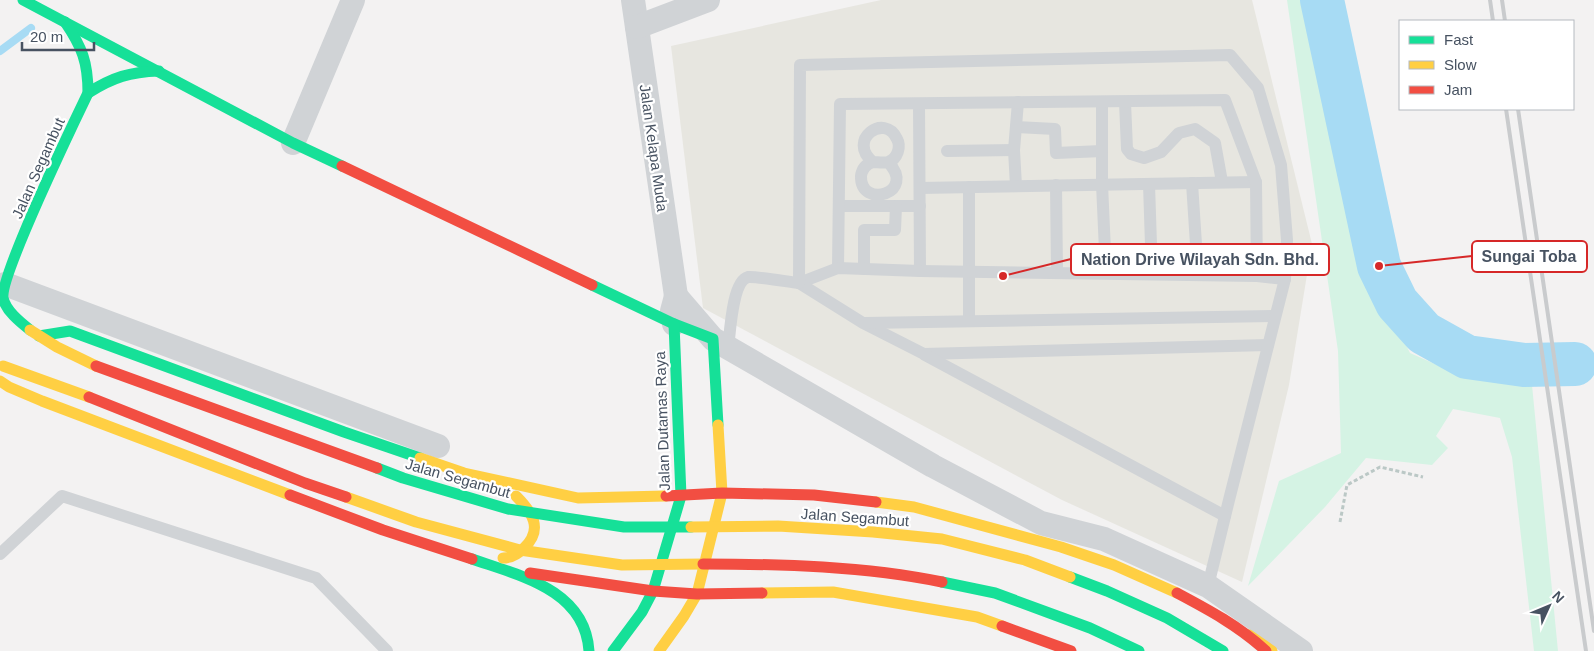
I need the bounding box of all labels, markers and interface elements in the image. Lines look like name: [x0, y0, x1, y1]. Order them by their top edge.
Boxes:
scale bar: [22, 20, 95, 52]
legend: [1399, 20, 1574, 110]
text: 20 m: [30, 28, 63, 45]
text: Fast: [1444, 31, 1474, 48]
text: Slow: [1444, 56, 1477, 73]
text: Jam: [1444, 81, 1472, 98]
street label: Jalan Kelapa Muda: [637, 83, 671, 213]
street label: Jalan Segambut: [8, 114, 68, 221]
callout: Sungai Toba: [1472, 241, 1587, 272]
callout: Nation Drive Wilayah Sdn. Bhd.: [1071, 244, 1329, 275]
text: Sungai Toba: [1482, 248, 1577, 265]
text: Nation Drive Wilayah Sdn. Bhd.: [1081, 251, 1319, 268]
street label: Jalan Dutamas Raya: [651, 350, 673, 491]
street label: Jalan Segambut: [404, 455, 513, 501]
street label: Jalan Segambut: [800, 505, 910, 529]
north arrow: [1524, 581, 1574, 631]
text: N: [1549, 588, 1568, 606]

